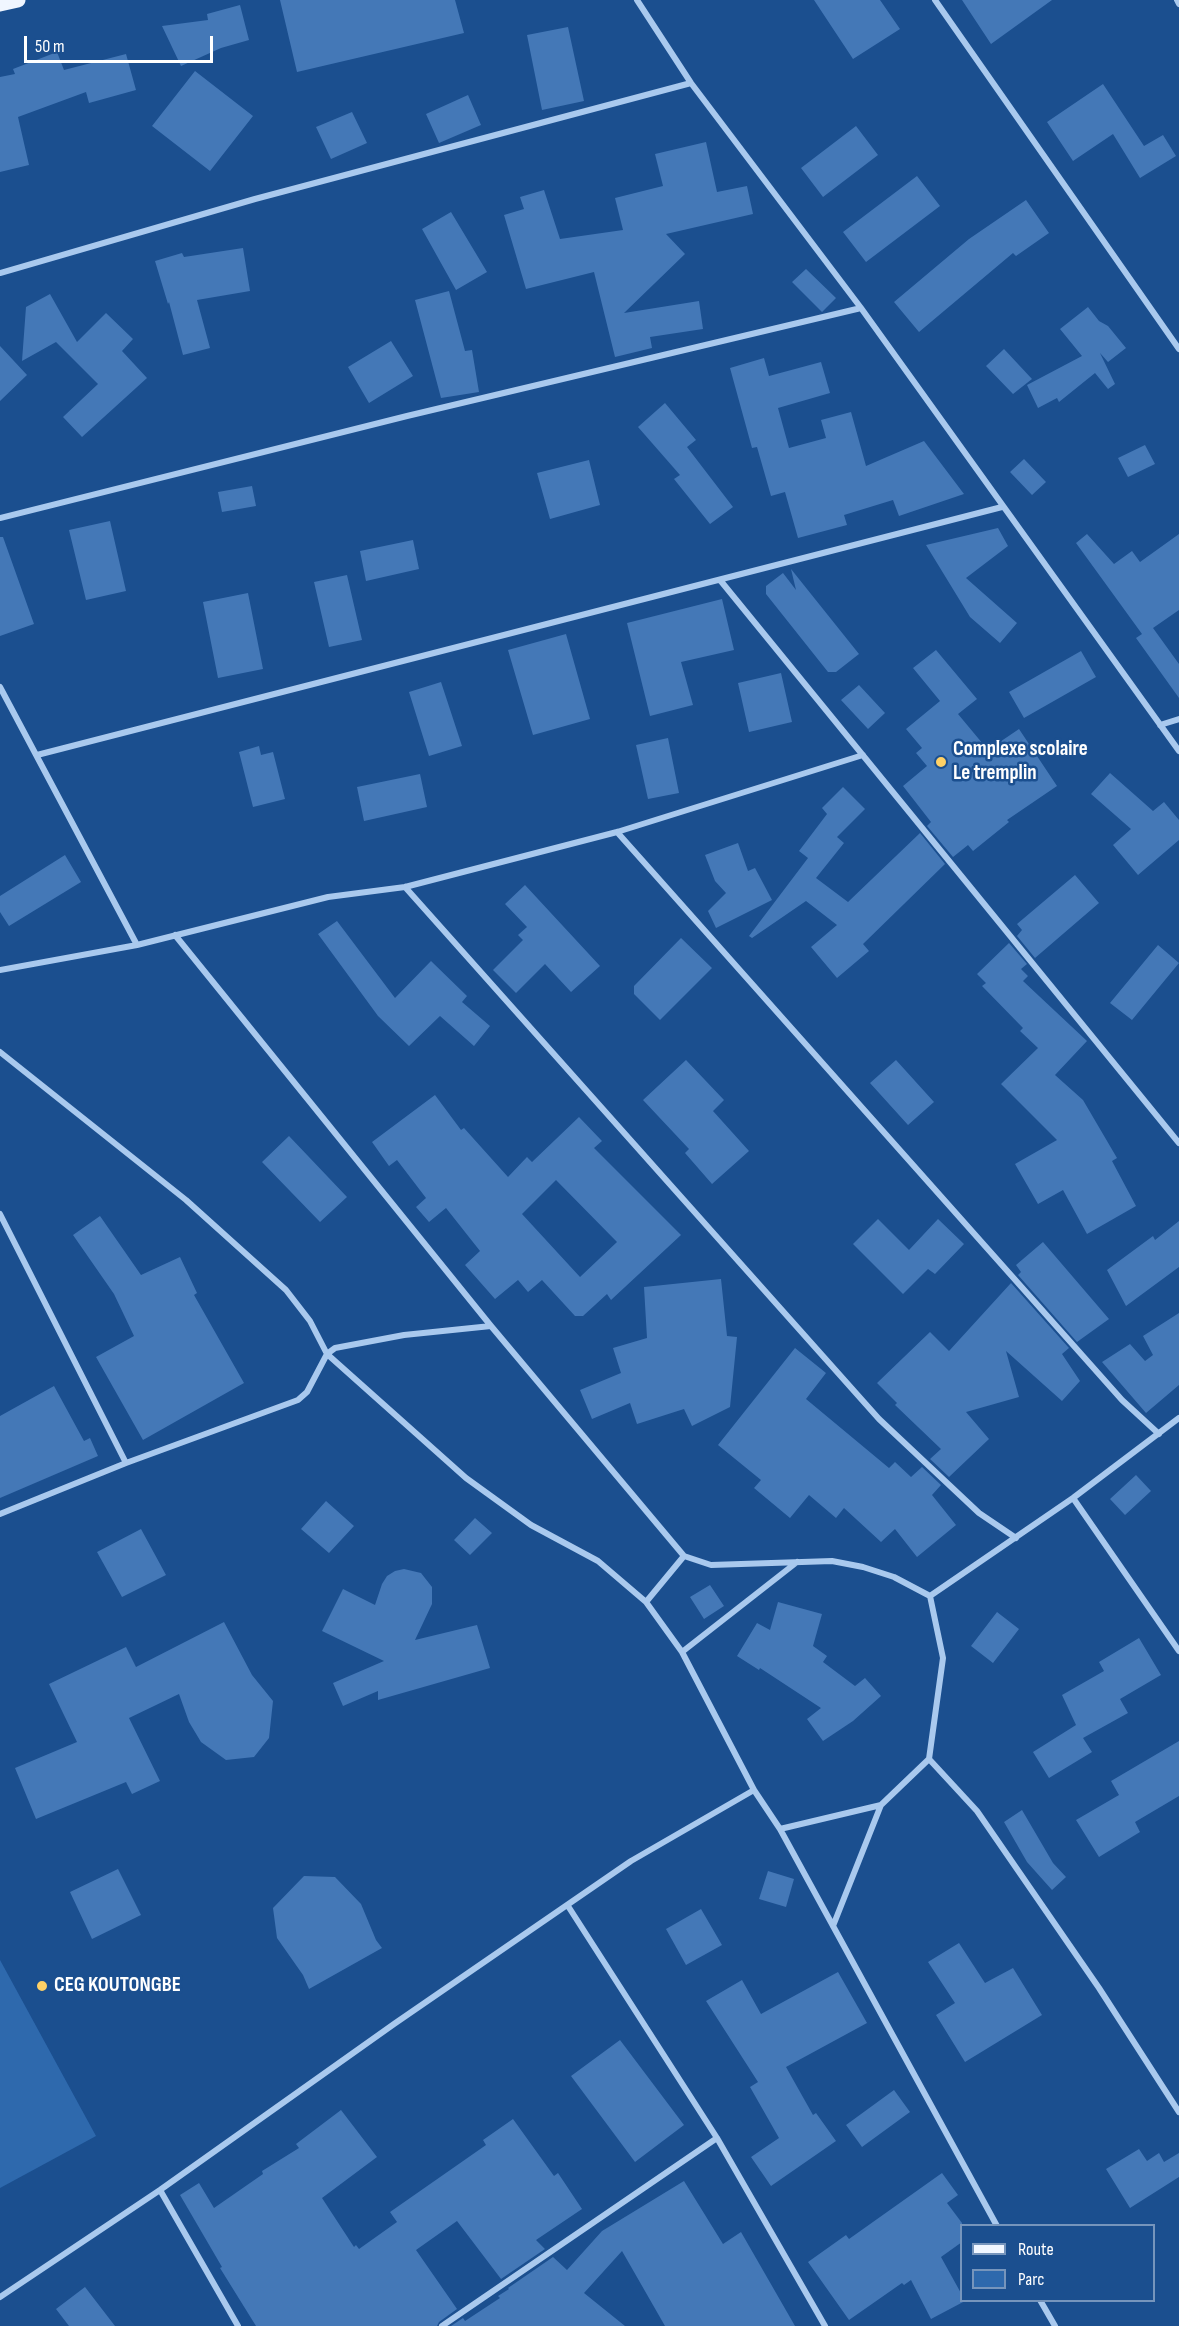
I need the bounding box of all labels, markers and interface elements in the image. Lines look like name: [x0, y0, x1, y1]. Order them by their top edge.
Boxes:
scale bar: [27, 24, 216, 62]
text: 50 m: [35, 36, 65, 57]
place label: Complexe scolaire Le tremplin: [953, 737, 1088, 787]
marker: Complexe scolaire Le tremplin: [934, 755, 948, 769]
place label: CEG KOUTONGBE: [54, 1973, 181, 1999]
marker: CEG KOUTONGBE: [35, 1979, 49, 1993]
legend: [960, 2224, 1155, 2302]
text: Route: [1018, 2239, 1054, 2260]
text: Parc: [1018, 2269, 1044, 2290]

